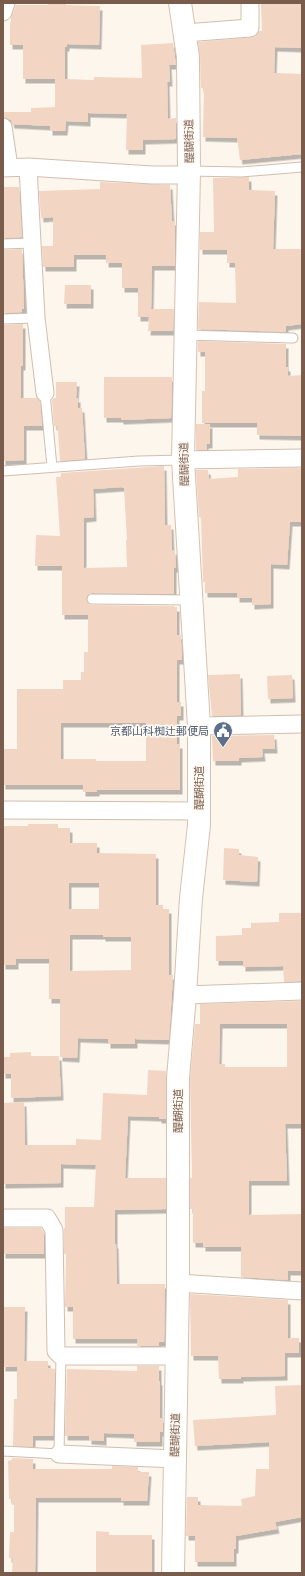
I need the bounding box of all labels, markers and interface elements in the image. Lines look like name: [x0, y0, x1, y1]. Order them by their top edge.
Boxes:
street label: 醍醐街道: [183, 119, 196, 163]
street label: 醍醐街道: [178, 442, 191, 486]
public building icon: 京都山科椥辻郵便局: [212, 720, 234, 748]
place label: 京都山科椥辻郵便局: [110, 725, 209, 738]
street label: 醍醐街道: [193, 766, 206, 810]
street label: 醍醐街道: [172, 1089, 185, 1133]
street label: 醍醐街道: [169, 1413, 182, 1457]

